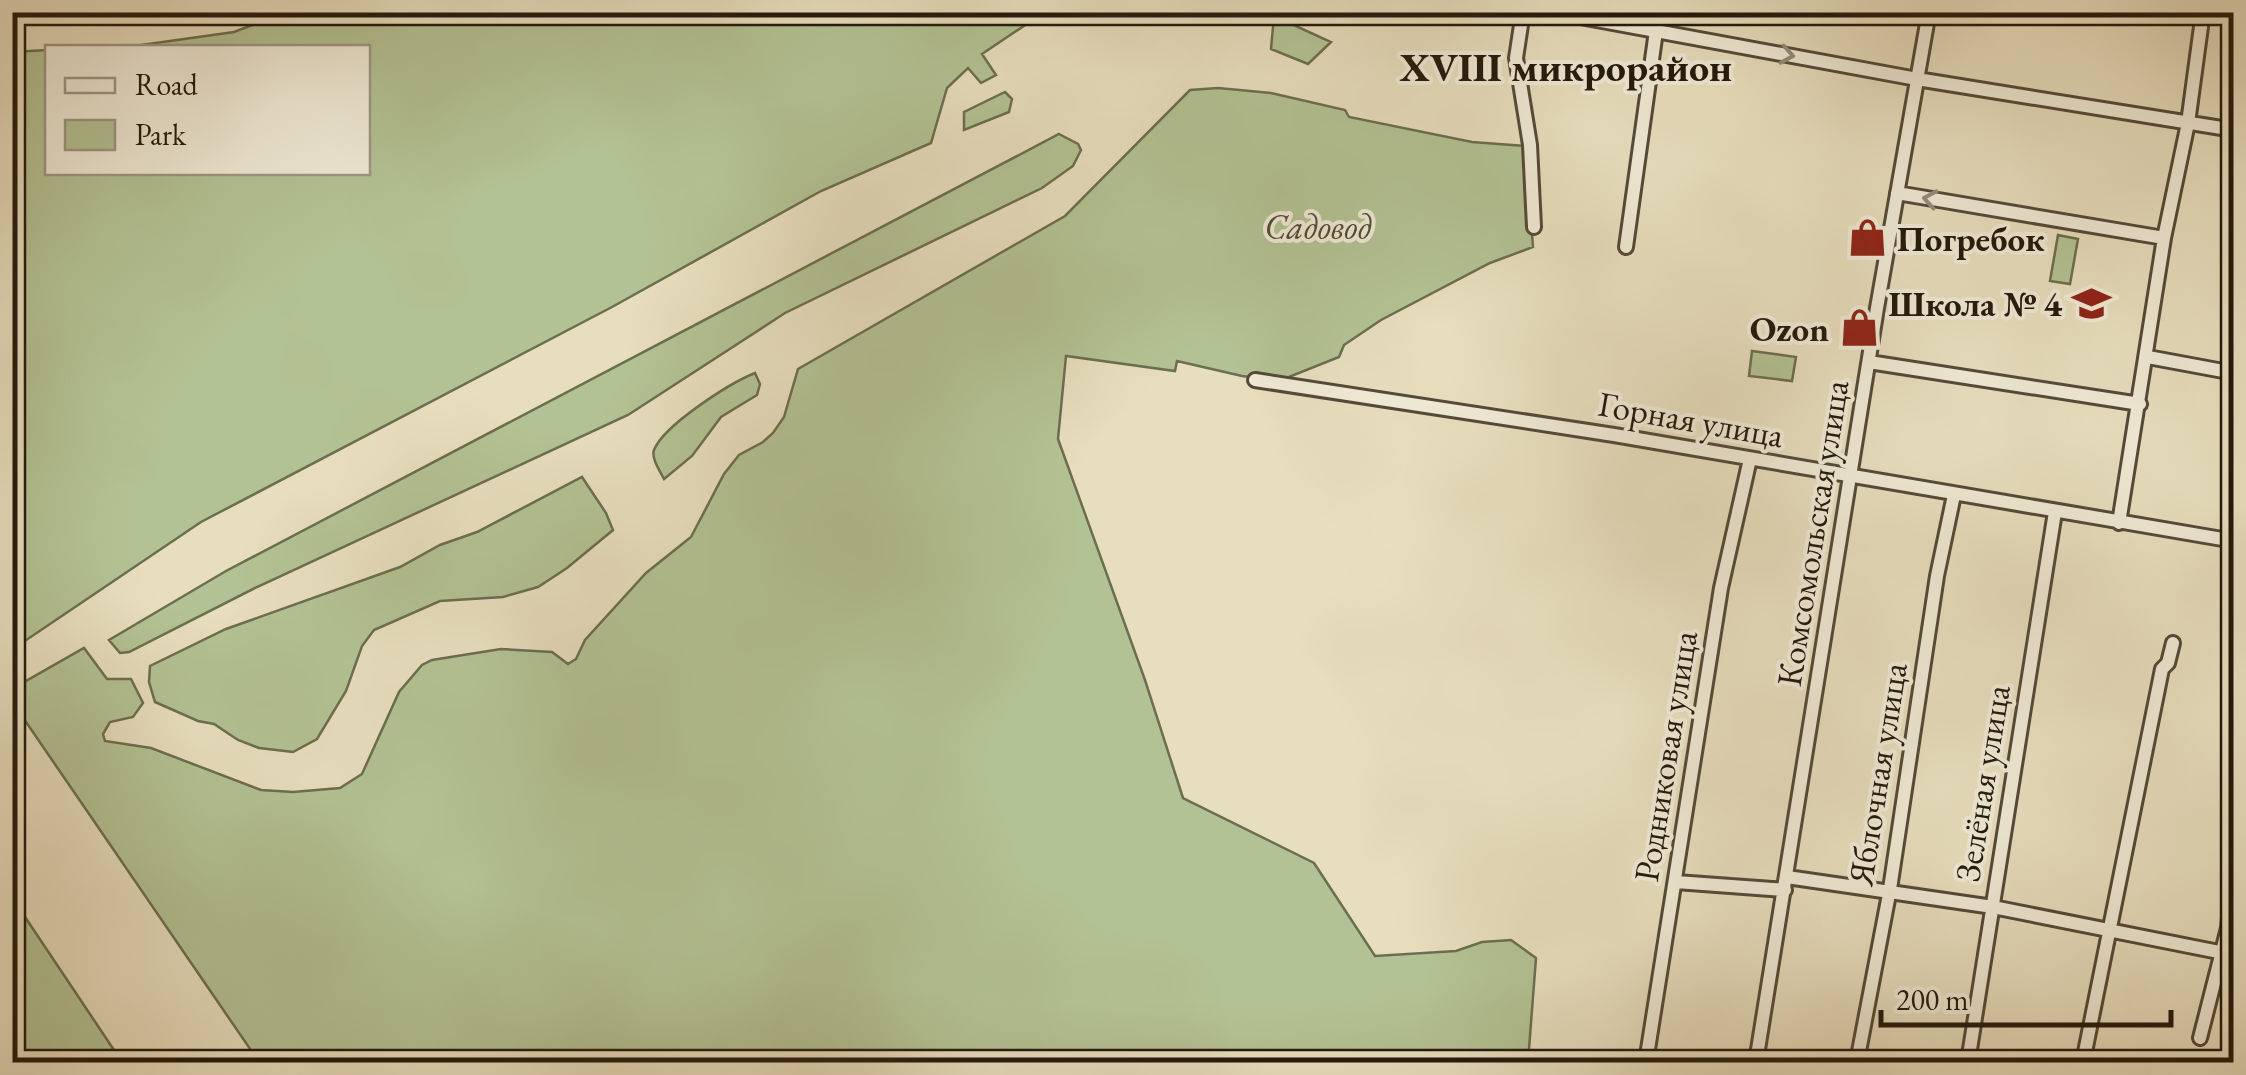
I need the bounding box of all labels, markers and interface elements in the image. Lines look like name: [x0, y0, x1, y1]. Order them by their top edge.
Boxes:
district label: XVIII микрорайон: [1399, 41, 1732, 93]
one-way arrow: [1778, 44, 1795, 65]
legend: [45, 45, 370, 175]
text: Road: [135, 65, 199, 104]
text: Park: [135, 115, 187, 154]
one-way arrow: [1922, 189, 1938, 210]
park label: Садовод: [1264, 204, 1372, 249]
place label: Погребок: [1897, 216, 2045, 261]
shop icon: Погребок: [1846, 217, 1888, 259]
place label: Школа № 4: [1889, 281, 2062, 326]
school or university icon: Школа № 4: [2071, 282, 2113, 324]
place label: Ozon: [1750, 306, 1829, 351]
shop icon: Ozon: [1838, 307, 1880, 349]
street label: Комсомольская улица: [1766, 377, 1859, 689]
street label: Горная улица: [1595, 381, 1787, 458]
street label: Родниковая улица: [1623, 627, 1708, 885]
street label: Яблочная улица: [1837, 659, 1918, 890]
street label: Зелёная улица: [1944, 681, 2021, 885]
scale bar: [1881, 965, 2171, 1027]
text: 200 m: [1896, 980, 1969, 1019]

